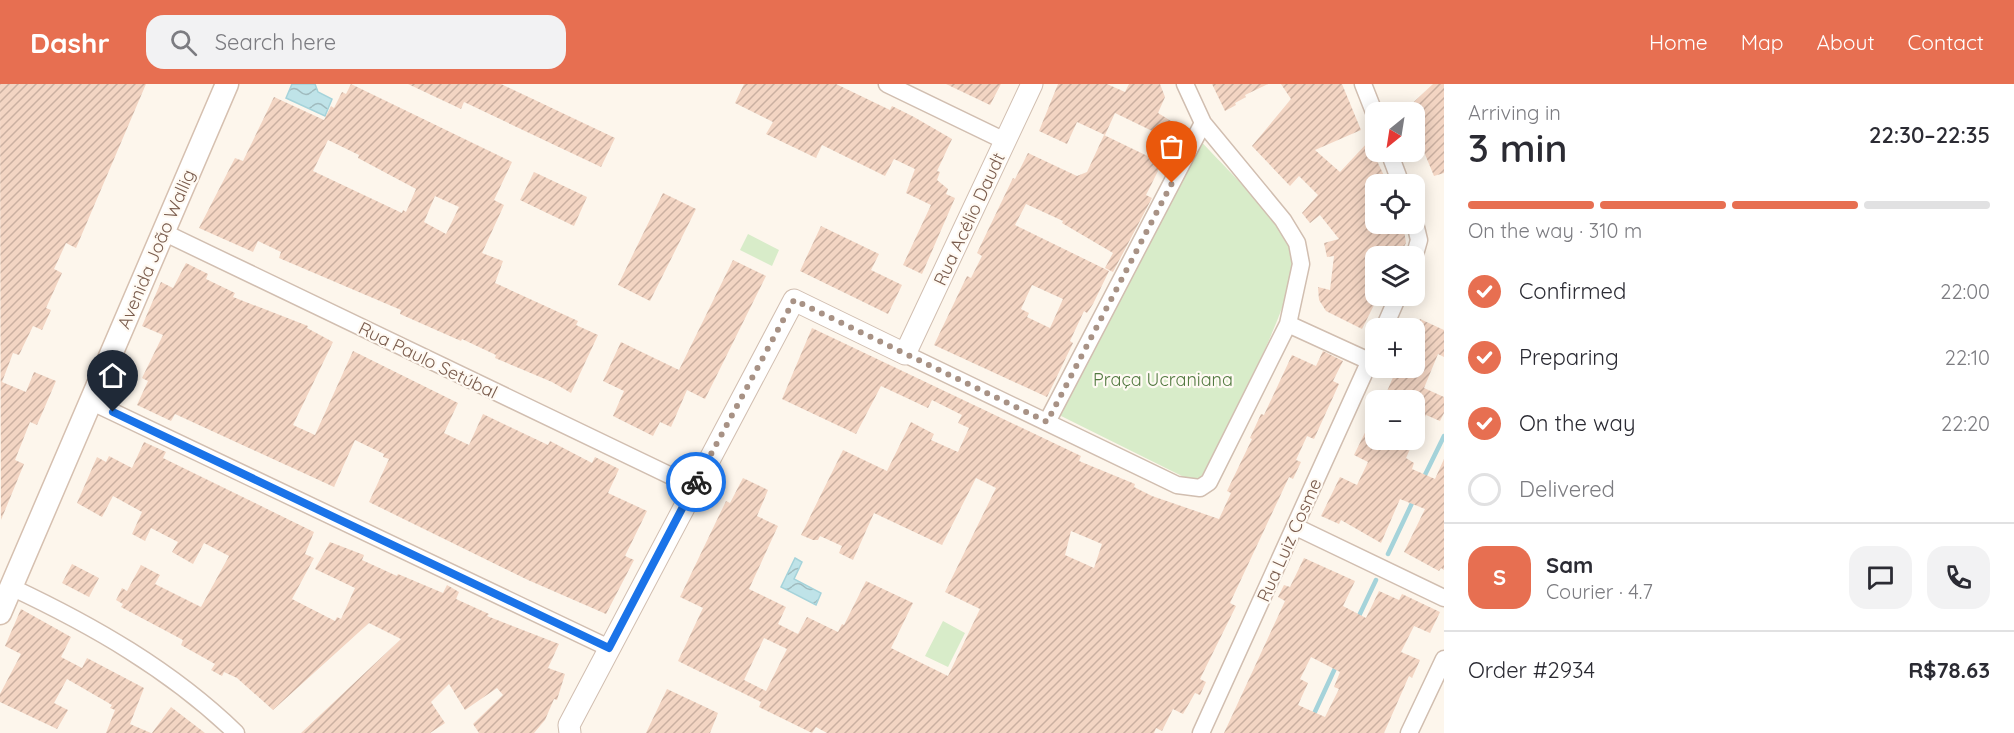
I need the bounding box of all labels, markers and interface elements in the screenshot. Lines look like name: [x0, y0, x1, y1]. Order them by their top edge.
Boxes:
search box: [146, 15, 566, 69]
text: Dashr: [30, 25, 110, 60]
icon: search: [167, 26, 200, 59]
text: Search here: [215, 28, 336, 56]
text: Home: [1649, 29, 1708, 55]
text: Map: [1741, 29, 1784, 55]
text: About: [1817, 29, 1875, 55]
text: Contact: [1908, 29, 1984, 55]
text: Arriving in: [1468, 100, 1561, 125]
north arrow: [1365, 102, 1425, 162]
map controls: [1365, 102, 1425, 450]
pin: [1146, 121, 1197, 183]
text: 22:30–22:35: [1869, 121, 1990, 149]
text: 3 min: [1468, 123, 1567, 172]
icon: bag: [1155, 130, 1188, 163]
street label: Rua Acélio Daudt: [928, 149, 1010, 289]
street label: Avenida João Wallig: [112, 166, 200, 332]
button: locate: [1365, 174, 1425, 234]
text: On the way · 310 m: [1468, 218, 1642, 243]
button: layers: [1365, 246, 1425, 306]
icon: check: [1468, 275, 1501, 308]
text: Confirmed: [1519, 277, 1626, 305]
text: 22:00: [1940, 279, 1990, 304]
street label: Rua Paulo Setúbal: [355, 316, 501, 404]
button: +: [1365, 318, 1425, 378]
icon: check: [1468, 341, 1501, 374]
text: Preparing: [1519, 343, 1619, 371]
text: 22:10: [1945, 345, 1990, 370]
pin: [87, 350, 138, 412]
icon: home: [96, 359, 129, 392]
park label: Praça Ucraniana: [1093, 368, 1233, 391]
button: −: [1365, 390, 1425, 450]
icon: check: [1468, 407, 1501, 440]
text: On the way: [1519, 409, 1635, 437]
text: 22:20: [1941, 411, 1990, 436]
courier: [666, 452, 726, 512]
icon: bike: [680, 466, 713, 499]
street label: Rua Luiz Cosme: [1251, 475, 1327, 605]
text: Delivered: [1519, 475, 1615, 503]
button: chat: [1849, 546, 1912, 609]
button: phone: [1927, 546, 1990, 609]
text: Sam: [1546, 551, 1593, 579]
text: S: [1493, 563, 1506, 591]
text: Courier · 4.7: [1546, 579, 1653, 604]
text: Order #2934: [1468, 656, 1595, 684]
text: R$78.63: [1908, 656, 1990, 684]

